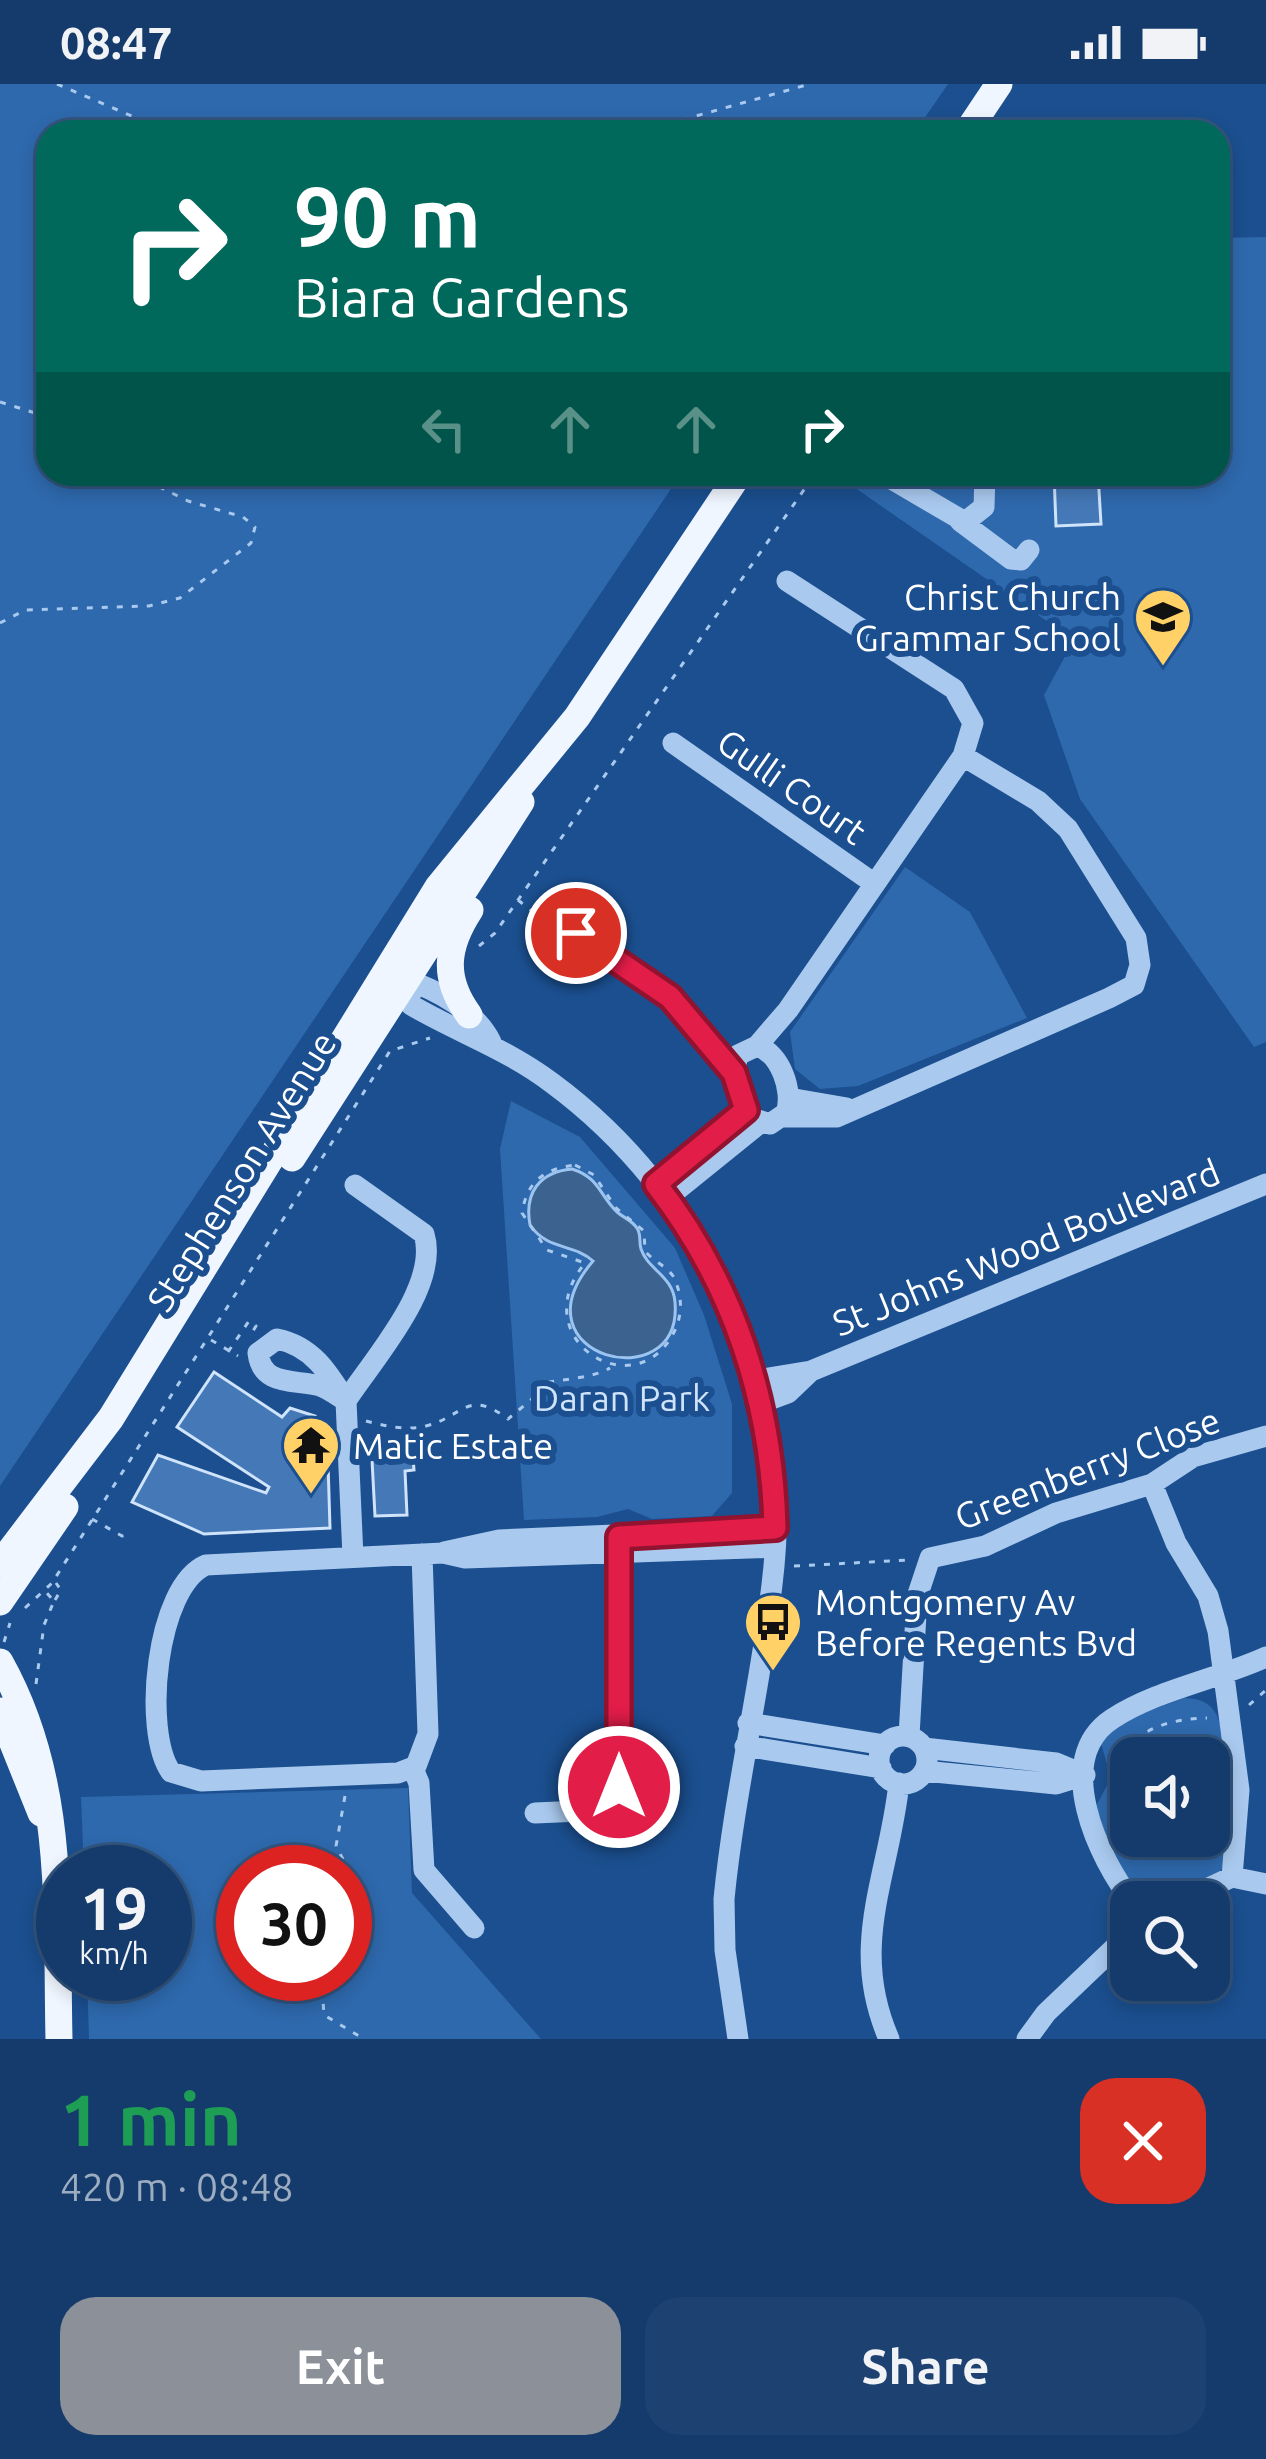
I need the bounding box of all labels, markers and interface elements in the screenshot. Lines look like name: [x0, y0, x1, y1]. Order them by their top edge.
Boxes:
text: 08:47: [60, 17, 173, 68]
icon: right: [96, 168, 252, 324]
text: 90 m: [294, 169, 481, 263]
text: Biara Gardens: [294, 267, 629, 327]
icon: left: [411, 396, 477, 462]
icon: ahead: [537, 396, 603, 462]
icon: ahead: [663, 396, 729, 462]
icon: right: [789, 396, 855, 462]
place label: Christ Church Grammar School: [855, 576, 1121, 658]
school or university icon: Christ Church Grammar School: [1132, 586, 1194, 668]
street label: Gulli Court: [710, 720, 874, 852]
pin: [525, 882, 627, 984]
icon: arrive: [543, 900, 609, 966]
street label: Stephenson Avenue: [138, 1024, 344, 1318]
street label: St Johns Wood Boulevard: [827, 1151, 1225, 1343]
park label: Daran Park: [534, 1377, 710, 1418]
street label: Greenberry Close: [949, 1399, 1225, 1537]
temple icon: Matic Estate: [280, 1414, 342, 1496]
place label: Matic Estate: [353, 1425, 553, 1466]
place label: Montgomery Av Before Regents Bvd: [815, 1581, 1137, 1663]
bus stop icon: Montgomery Av Before Regents Bvd: [742, 1591, 804, 1673]
position arrow: [556, 1724, 682, 1850]
map controls: [1110, 1737, 1230, 2001]
button: sound: [1110, 1737, 1230, 1857]
speed limit sign: 30: [216, 1845, 372, 2001]
text: 19: [80, 1874, 148, 1941]
button: search: [1110, 1881, 1230, 2001]
text: km/h: [79, 1936, 149, 1970]
button: close: [1080, 2078, 1206, 2204]
text: 1 min: [60, 2079, 242, 2160]
text: 420 m · 08:48: [60, 2165, 294, 2208]
button: Exit: [60, 2297, 621, 2435]
button: Share: [645, 2297, 1206, 2435]

